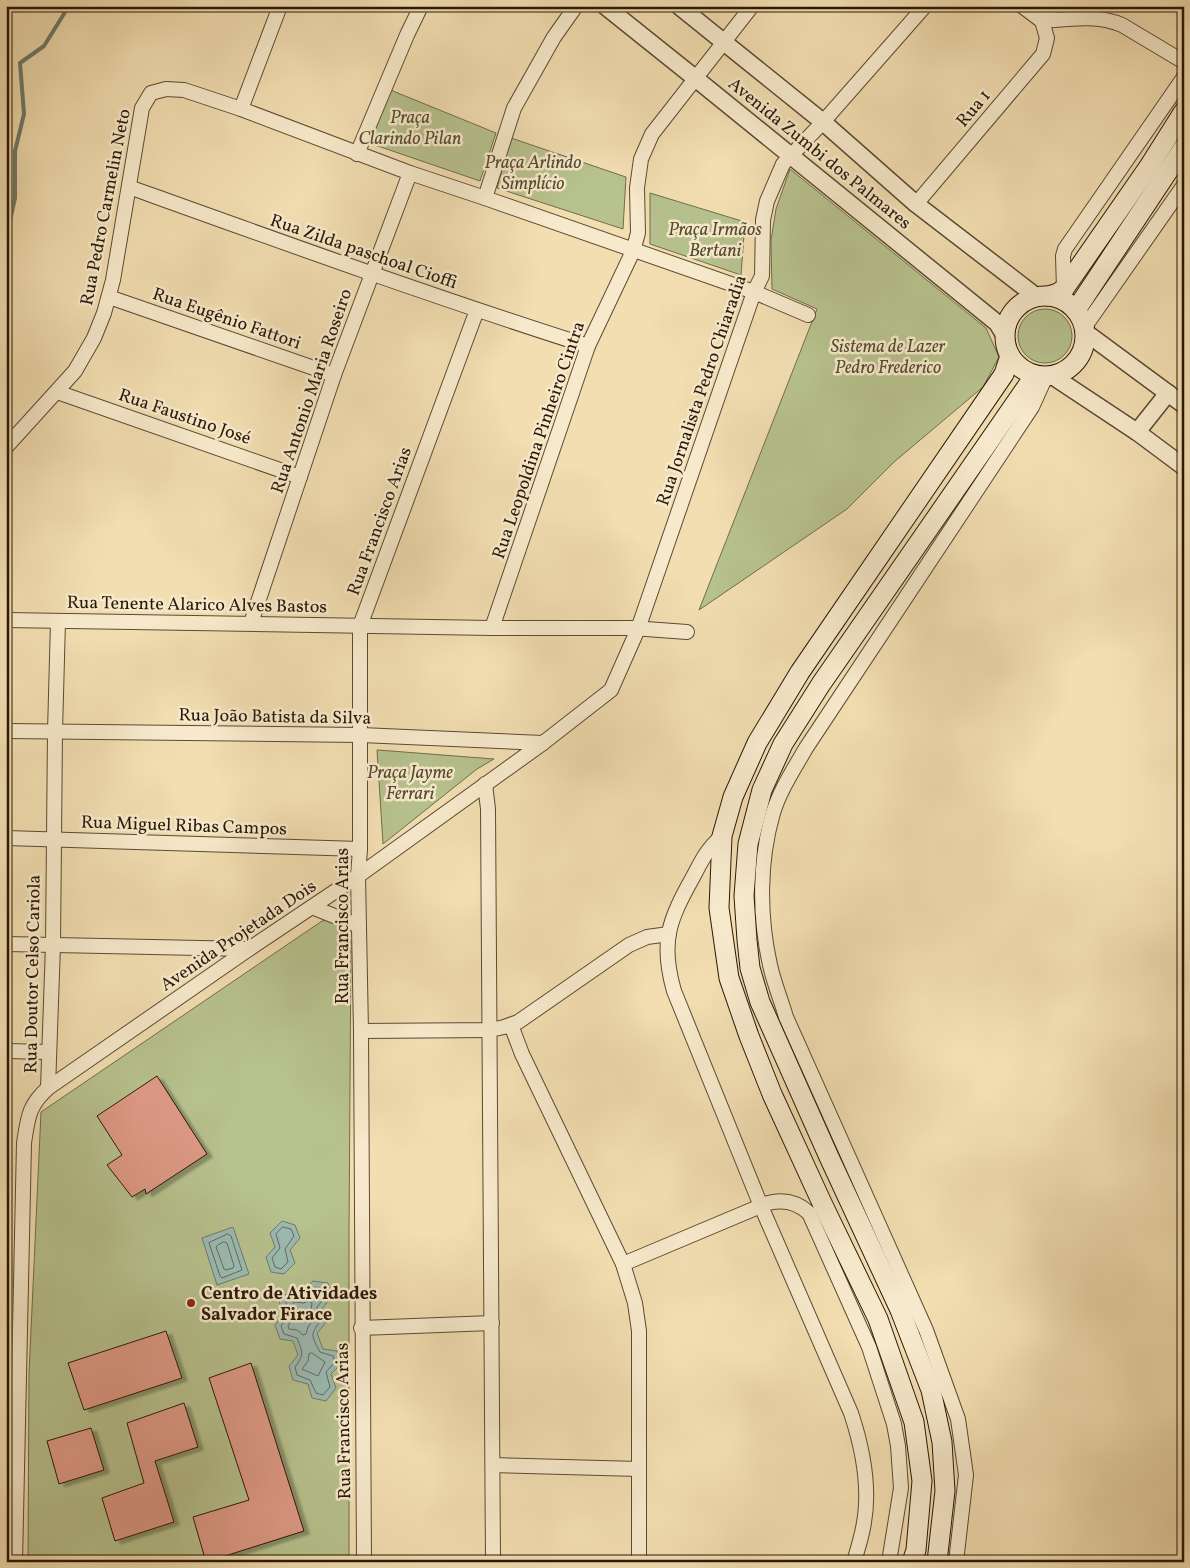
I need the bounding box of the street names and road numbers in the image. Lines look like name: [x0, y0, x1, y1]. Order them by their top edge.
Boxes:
street label: Avenida Zumbi dos Palmares: [722, 72, 916, 236]
street label: Rua 1: [951, 85, 997, 133]
street label: Rua Pedro Carmelin Neto: [75, 107, 138, 308]
street label: Rua Zilda paschoal Cioffi: [267, 209, 461, 296]
street label: Rua Jornalista Pedro Chiaradia: [651, 272, 754, 509]
street label: Rua Eugênio Fattori: [149, 282, 304, 357]
street label: Rua Antonio Maria Roseiro: [266, 286, 359, 497]
street label: Rua Leopoldina Pinheiro Cintra: [487, 318, 592, 563]
street label: Rua Faustino José: [115, 383, 254, 452]
street label: Rua Francisco Arias: [342, 444, 419, 599]
street label: Rua Tenente Alarico Alves Bastos: [67, 591, 327, 620]
street label: Rua João Batista da Silva: [178, 703, 372, 732]
street label: Rua Miguel Ribas Campos: [80, 810, 287, 843]
street label: Rua Francisco Arias: [331, 848, 356, 1004]
street label: Rua Doutor Celso Cariola: [19, 874, 48, 1074]
street label: Avenida Projetada Dois: [156, 875, 322, 998]
street label: Rua Francisco Arias: [331, 1343, 358, 1499]

